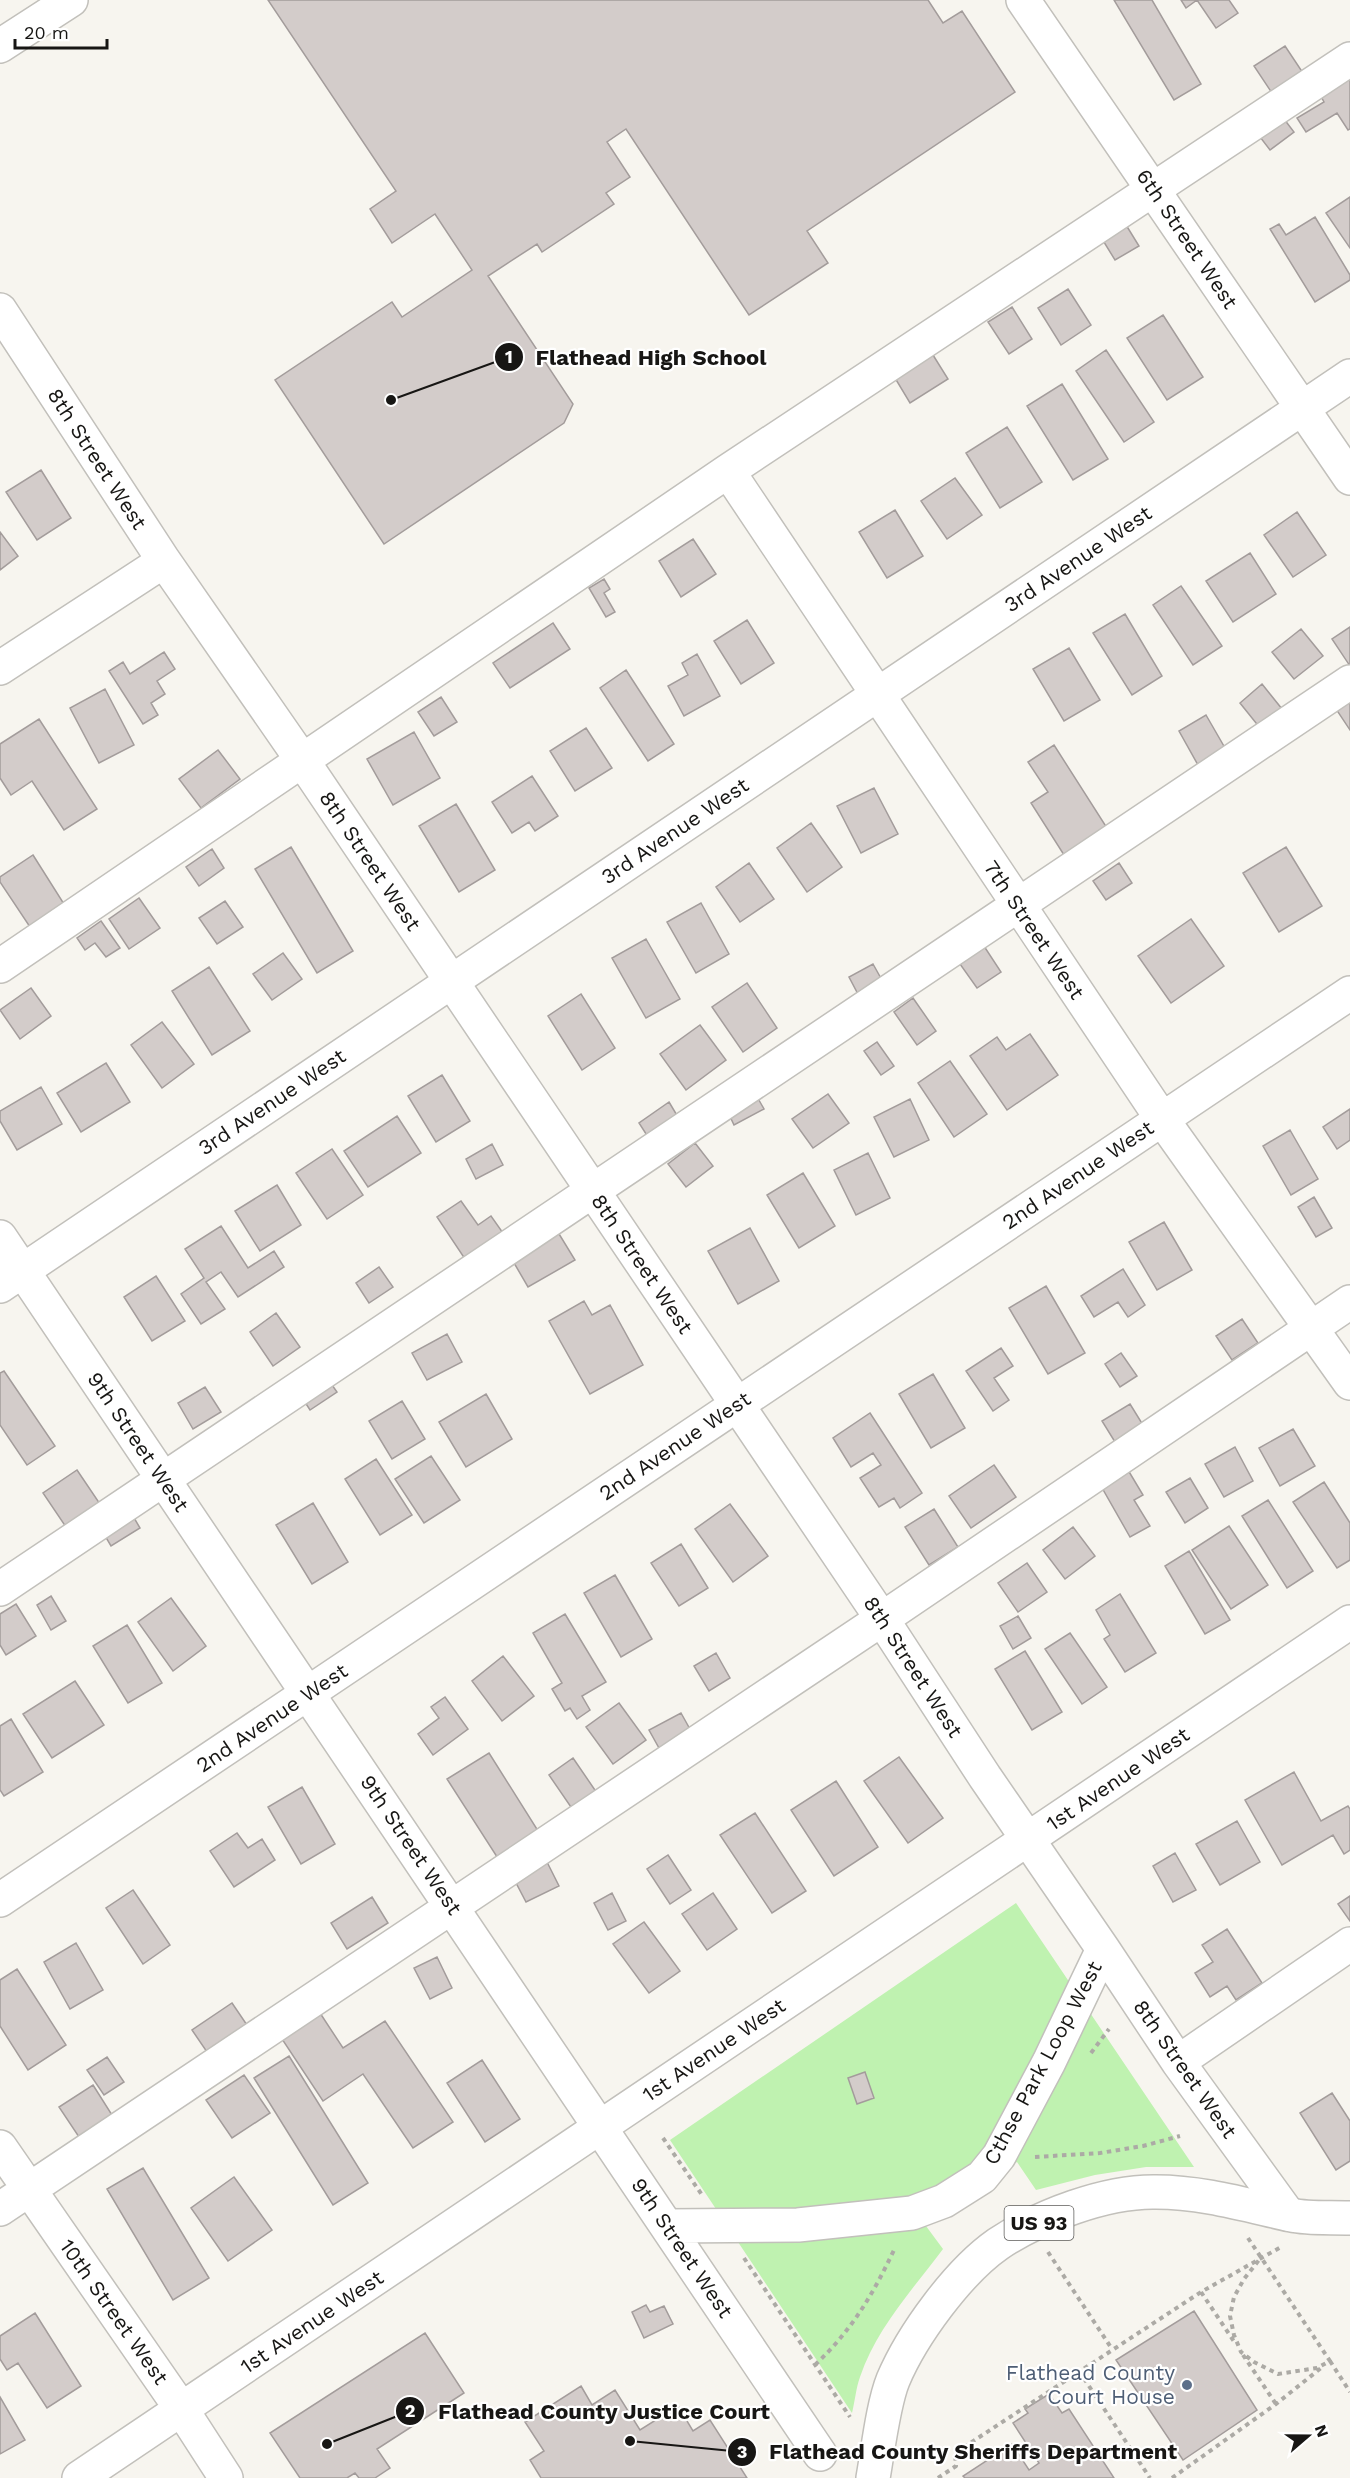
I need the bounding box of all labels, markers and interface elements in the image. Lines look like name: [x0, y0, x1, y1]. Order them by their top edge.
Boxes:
scale bar: [15, 12, 106, 50]
text: 20 m: [24, 22, 69, 43]
street label: 6th Street West: [1131, 164, 1243, 313]
callout: Flathead High School: [494, 337, 779, 377]
text: Flathead High School: [536, 345, 767, 370]
text: 1: [505, 346, 513, 367]
street label: 8th Street West: [42, 383, 152, 534]
street label: 3rd Avenue West: [999, 500, 1156, 617]
street label: 3rd Avenue West: [596, 772, 753, 889]
street label: 8th Street West: [314, 786, 427, 936]
street label: 7th Street West: [979, 856, 1090, 1004]
street label: 3rd Avenue West: [193, 1043, 350, 1160]
street label: 2nd Avenue West: [997, 1115, 1158, 1234]
street label: 8th Street West: [586, 1189, 699, 1339]
street label: 9th Street West: [82, 1367, 195, 1517]
street label: 2nd Avenue West: [594, 1386, 755, 1505]
street label: 8th Street West: [858, 1591, 968, 1742]
street label: 2nd Avenue West: [191, 1658, 352, 1777]
street label: 1st Avenue West: [1042, 1721, 1194, 1836]
street label: 9th Street West: [355, 1770, 468, 1920]
street label: Cthse Park Loop West: [978, 1956, 1107, 2169]
street label: 1st Avenue West: [638, 1992, 790, 2107]
street label: 8th Street West: [1128, 1995, 1243, 2143]
street label: 9th Street West: [626, 2173, 739, 2323]
road number: US 93: [1004, 2206, 1074, 2240]
street label: 10th Street West: [55, 2234, 174, 2389]
street label: 1st Avenue West: [236, 2264, 388, 2379]
place label: Flathead County Court House: [1006, 2360, 1175, 2409]
marker: Flathead County Court House: [1180, 2378, 1194, 2392]
callout: Flathead County Justice Court: [395, 2391, 782, 2431]
text: Flathead County Justice Court: [438, 2399, 770, 2424]
text: 2: [405, 2400, 415, 2421]
north arrow: [1278, 2406, 1338, 2466]
text: N: [1311, 2422, 1333, 2440]
callout: Flathead County Sheriffs Department: [727, 2432, 1189, 2472]
text: Flathead County Sheriffs Department: [769, 2439, 1177, 2464]
text: 3: [737, 2441, 747, 2462]

